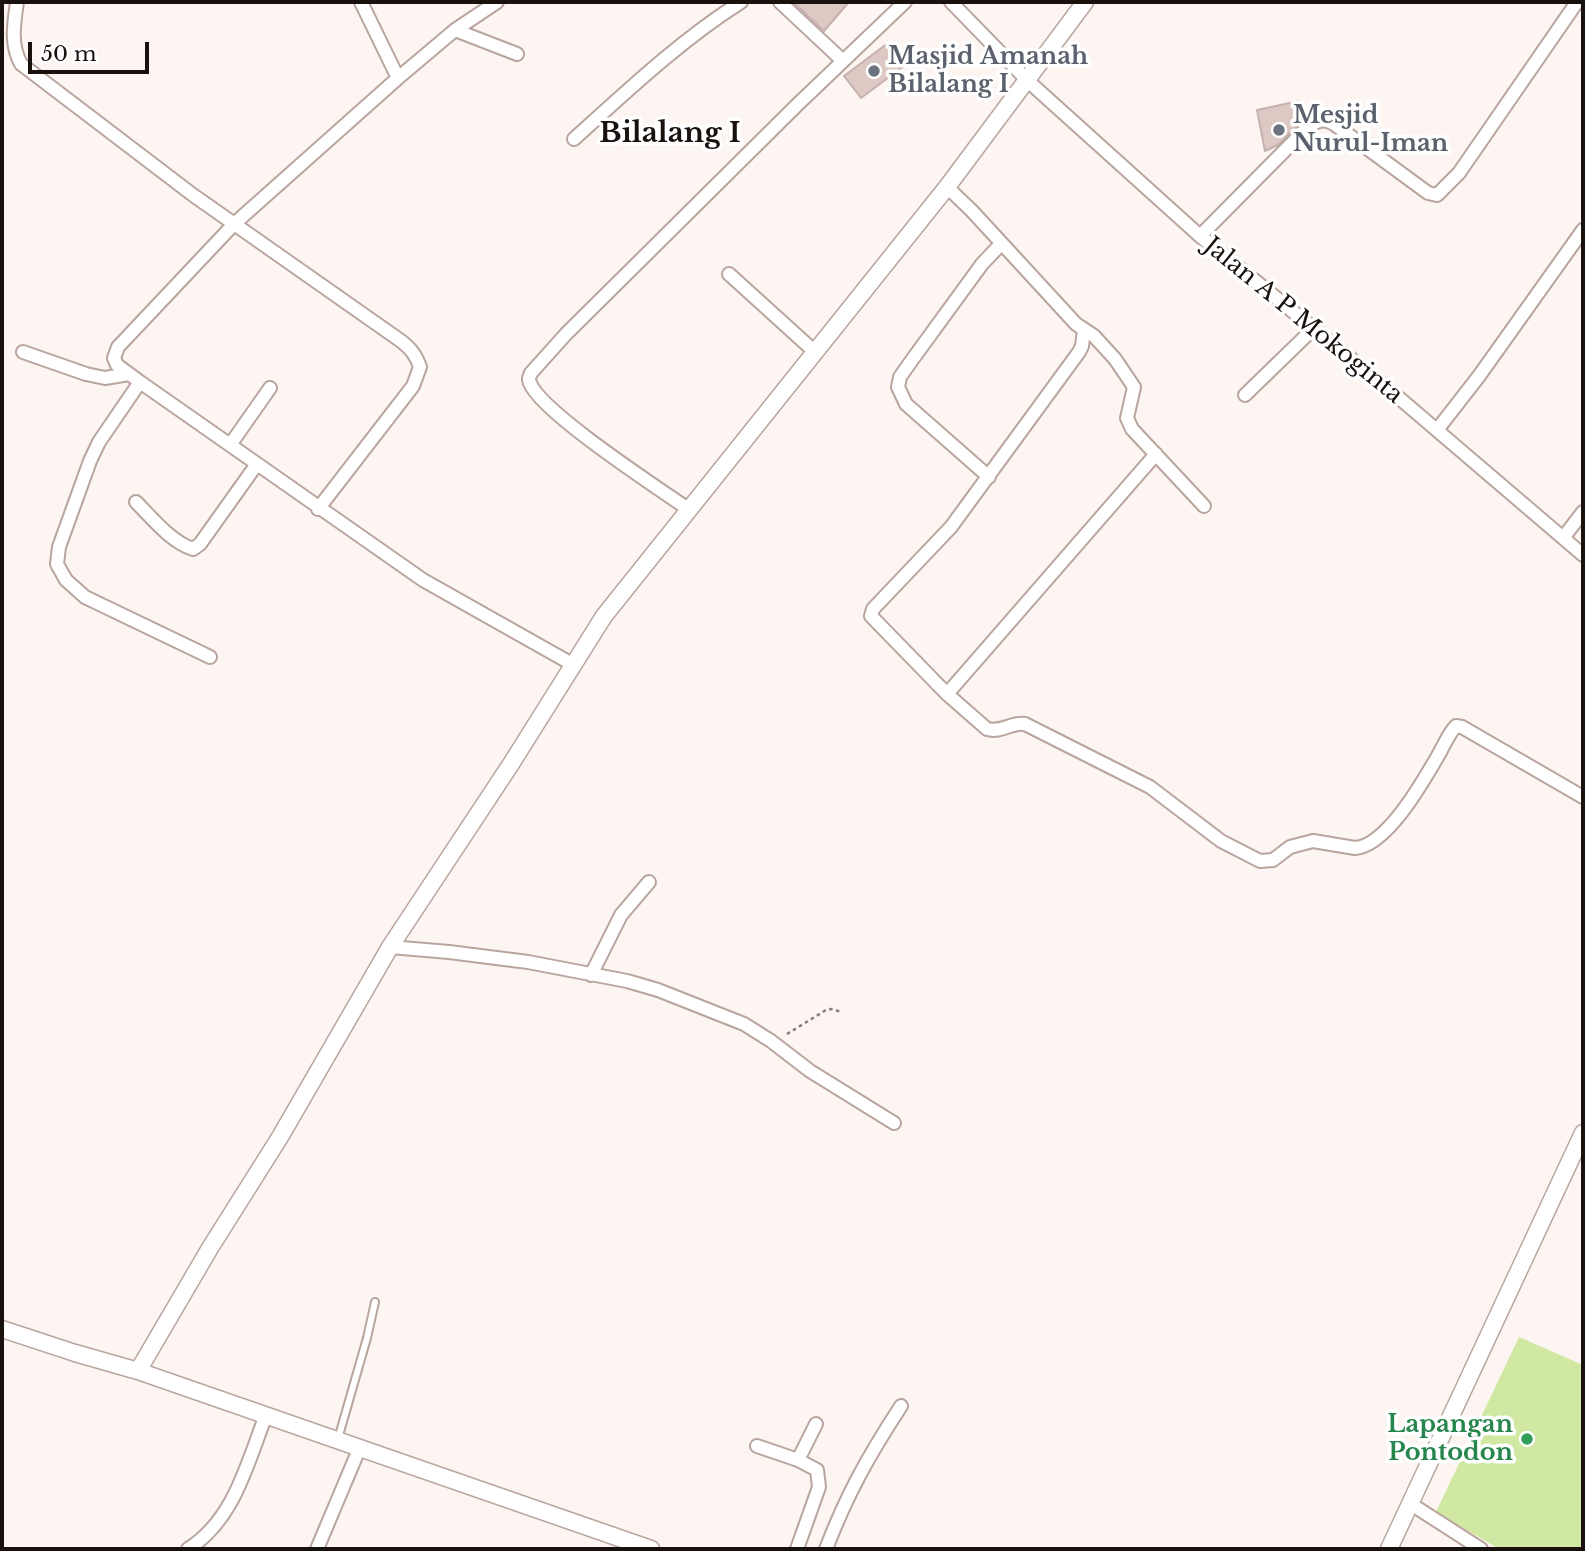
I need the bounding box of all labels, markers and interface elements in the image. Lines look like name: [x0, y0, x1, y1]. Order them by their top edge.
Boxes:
scale bar: [32, 28, 152, 72]
text: 50 m: [41, 41, 96, 67]
place label: Masjid Amanah Bilalang I: [888, 43, 1088, 99]
marker: Masjid Amanah Bilalang I: [866, 63, 882, 79]
place label: Mesjid Nurul-Iman: [1293, 102, 1448, 158]
district label: Bilalang I: [599, 117, 741, 151]
marker: Mesjid Nurul-Iman: [1271, 122, 1287, 138]
street label: Jalan A P Mokoginta: [1198, 232, 1408, 410]
place label: Lapangan Pontodon: [1387, 1411, 1513, 1467]
marker: Lapangan Pontodon: [1519, 1431, 1535, 1447]

